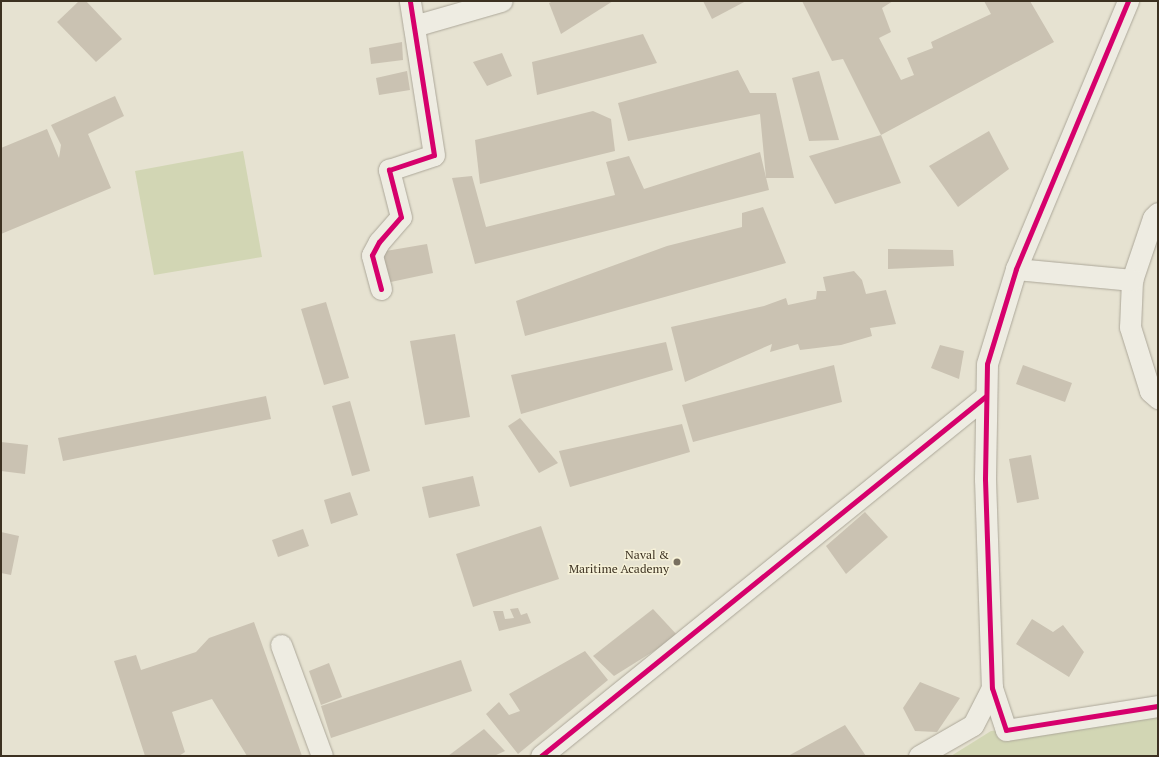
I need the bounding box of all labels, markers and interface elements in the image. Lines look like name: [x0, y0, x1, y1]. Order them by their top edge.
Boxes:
place label: Naval & Maritime Academy: [568, 548, 669, 576]
marker: Naval & Maritime Academy: [672, 557, 682, 567]

